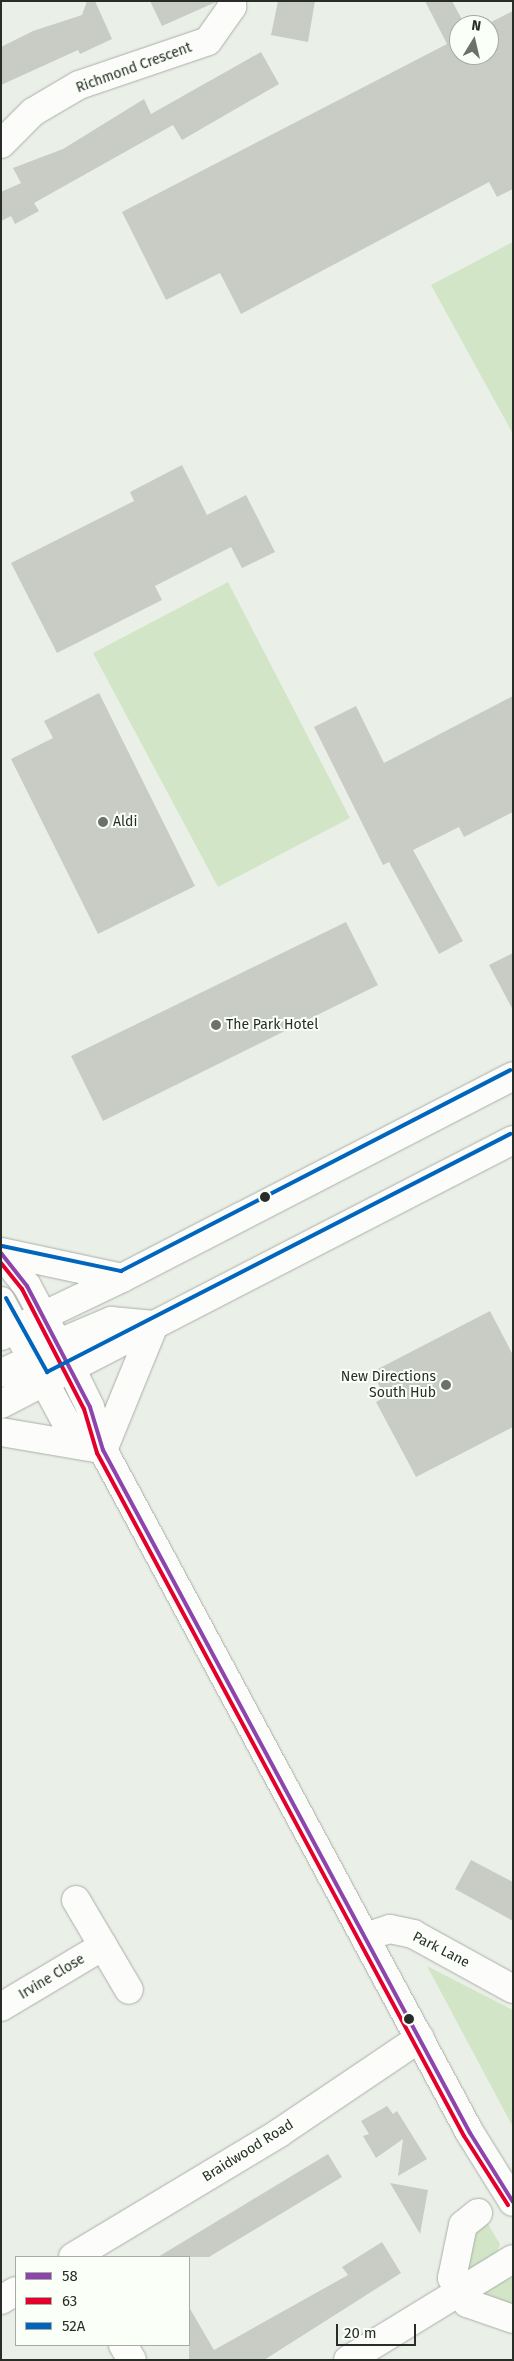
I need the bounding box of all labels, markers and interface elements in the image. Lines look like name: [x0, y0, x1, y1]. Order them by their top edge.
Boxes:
north arrow: [449, 15, 499, 65]
text: N: [470, 17, 482, 35]
street label: Richmond Crescent: [74, 39, 194, 97]
place label: Aldi: [113, 814, 137, 830]
marker: Aldi: [97, 816, 109, 828]
place label: The Park Hotel: [226, 1017, 318, 1033]
marker: The Park Hotel: [210, 1019, 222, 1031]
unlabelled marker: [260, 1192, 270, 1202]
place label: New Directions South Hub: [341, 1369, 436, 1401]
marker: New Directions South Hub: [440, 1379, 452, 1391]
street label: Park Lane: [410, 1929, 472, 1971]
street label: Irvine Close: [16, 1951, 88, 2003]
unlabelled marker: [404, 2014, 414, 2024]
street label: Braidwood Road: [199, 2116, 297, 2186]
legend: [15, 2256, 190, 2346]
text: 58: [62, 2267, 78, 2285]
text: 63: [62, 2292, 77, 2310]
scale bar: [339, 2314, 419, 2346]
text: 52A: [62, 2317, 85, 2335]
text: 20 m: [344, 2324, 377, 2342]

